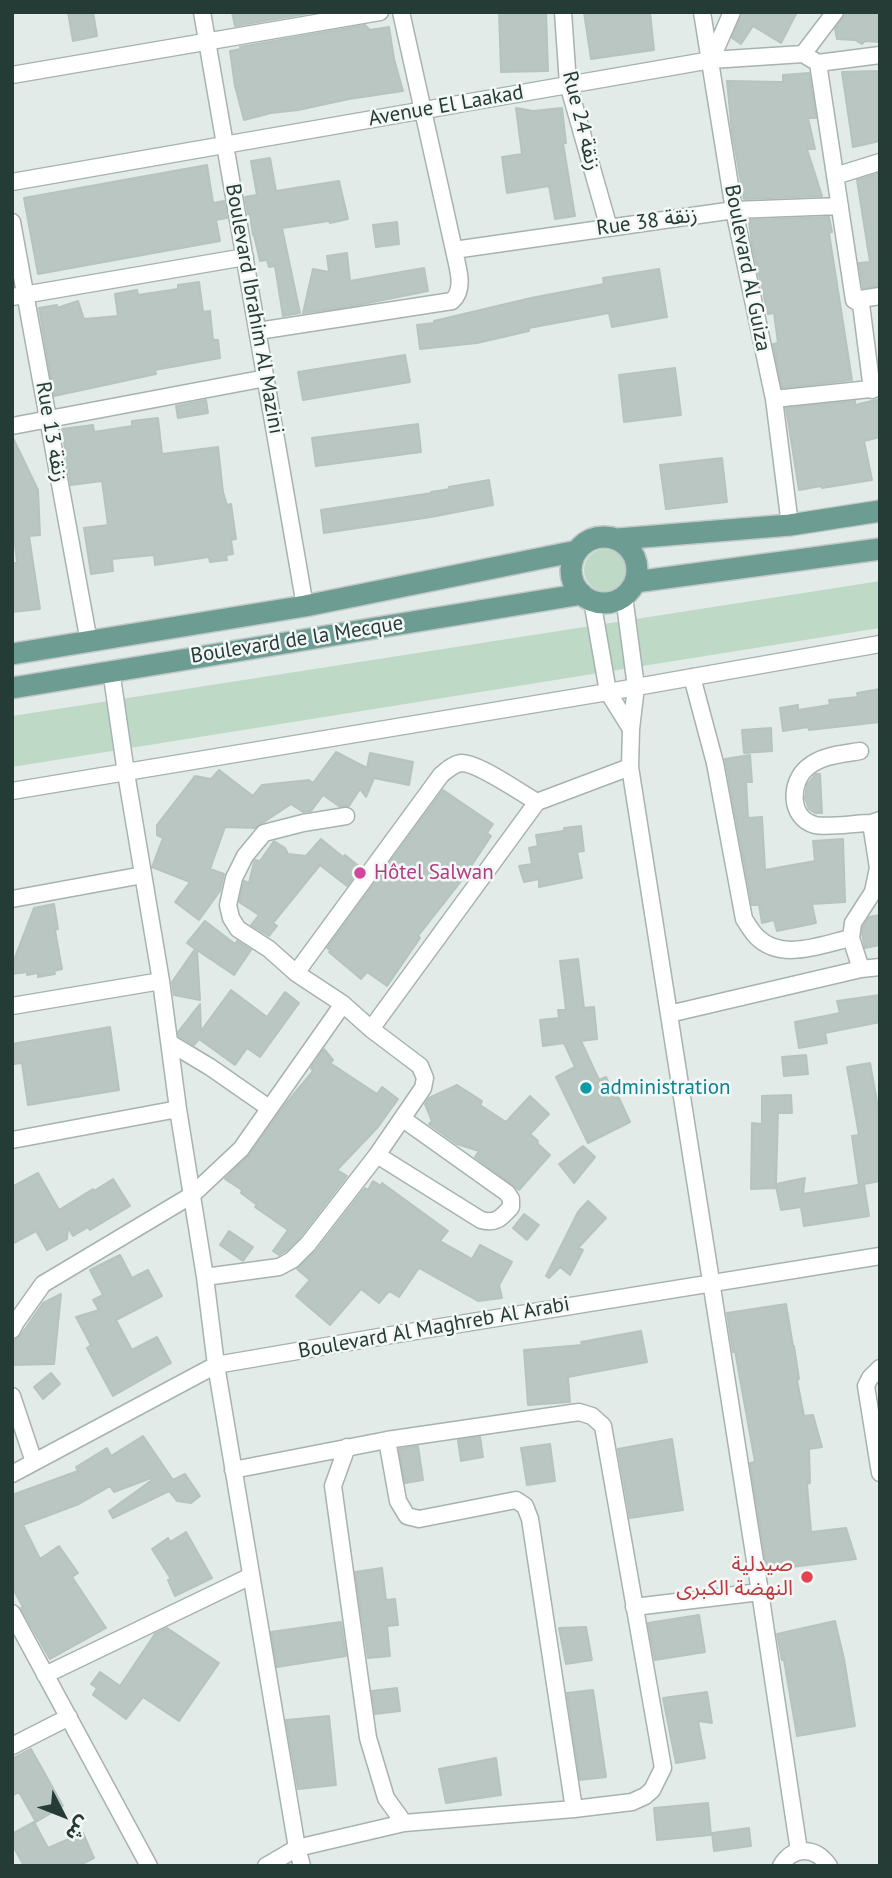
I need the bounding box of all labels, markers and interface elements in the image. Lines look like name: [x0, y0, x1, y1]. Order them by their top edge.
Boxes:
street label: Rue 24 زنقة: [556, 69, 606, 173]
street label: Avenue El Laakad: [366, 80, 526, 132]
street label: Boulevard Ibrahim Al Mazini: [220, 182, 288, 436]
street label: Boulevard Al Guiza: [718, 182, 776, 354]
street label: Rue 38 زنقة: [595, 202, 699, 242]
street label: Rue 13 زنقة: [30, 380, 72, 484]
street label: Boulevard de la Mecque: [189, 611, 405, 669]
place label: Hôtel Salwan: [374, 860, 494, 886]
marker: Hôtel Salwan: [352, 865, 368, 881]
place label: administration: [600, 1075, 731, 1101]
marker: administration: [578, 1080, 594, 1096]
street label: Boulevard Al Maghreb Al Arabi: [296, 1292, 572, 1364]
place label: صيدلية النهضة الكبرى: [676, 1552, 793, 1602]
marker: صيدلية النهضة الكبرى: [799, 1569, 815, 1585]
north arrow: [28, 1780, 98, 1850]
text: ش: [61, 1811, 96, 1847]

